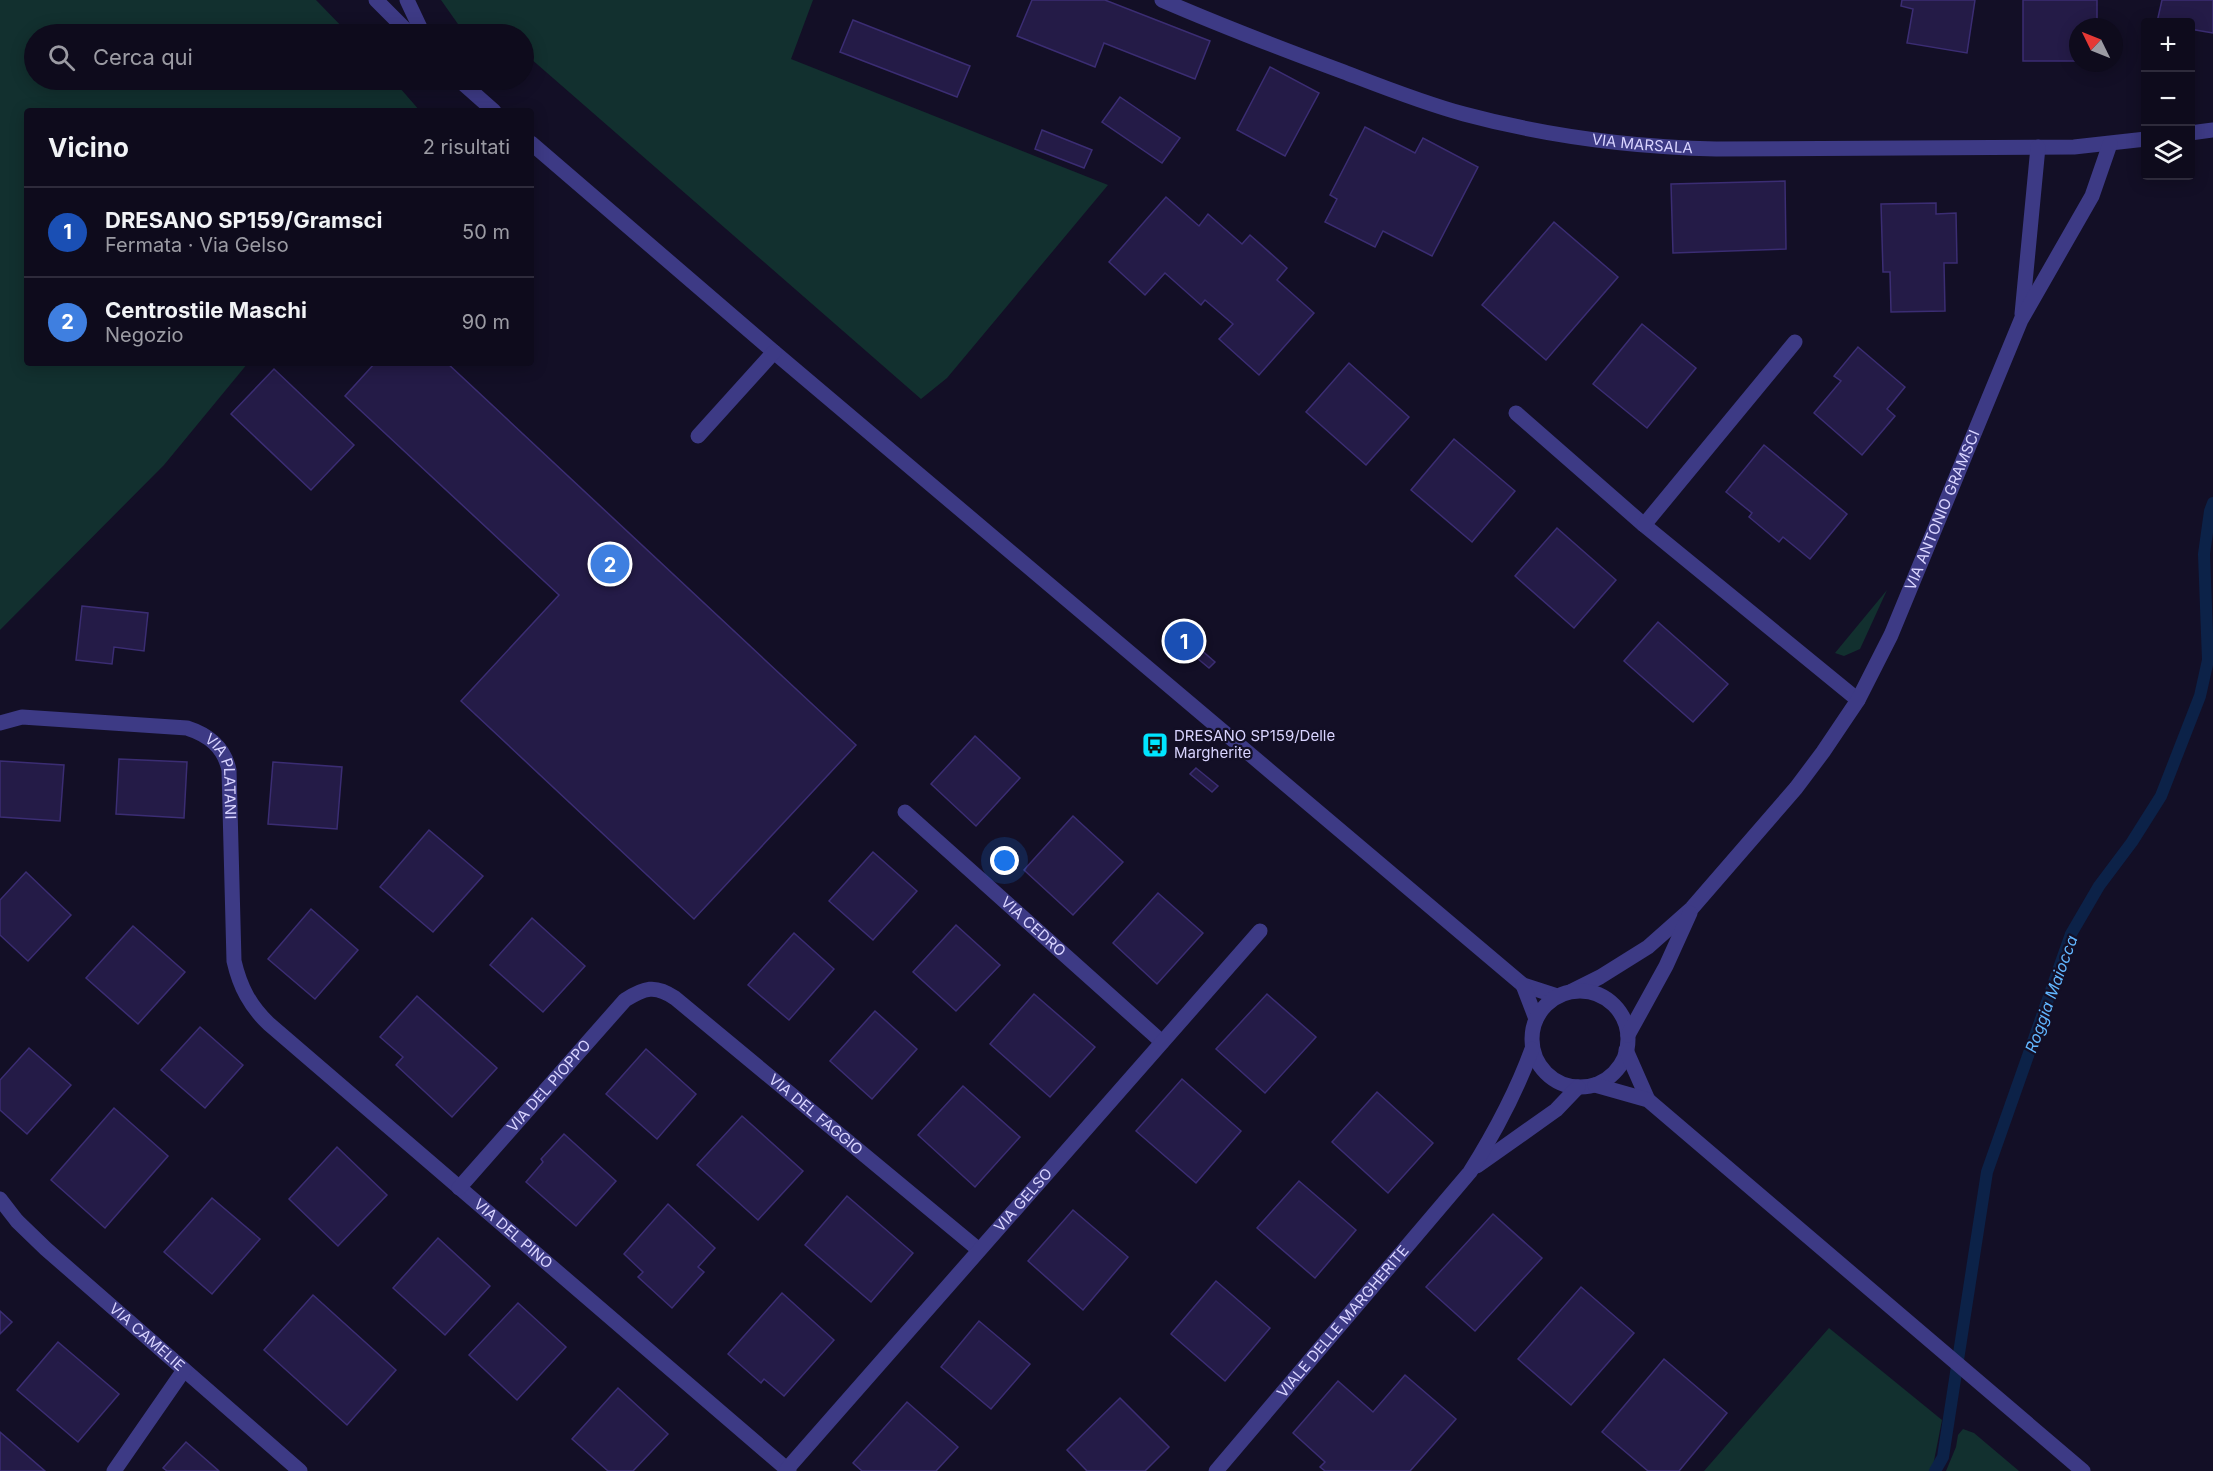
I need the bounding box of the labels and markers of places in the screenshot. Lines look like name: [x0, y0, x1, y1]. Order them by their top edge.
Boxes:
pin: 2: [590, 542, 630, 586]
pin: 1: [1164, 618, 1204, 664]
place label: DRESANO SP159/Delle Margherite: [1174, 726, 1335, 762]
bus stop icon: DRESANO SP159/Delle Margherite: [1140, 730, 1170, 760]

